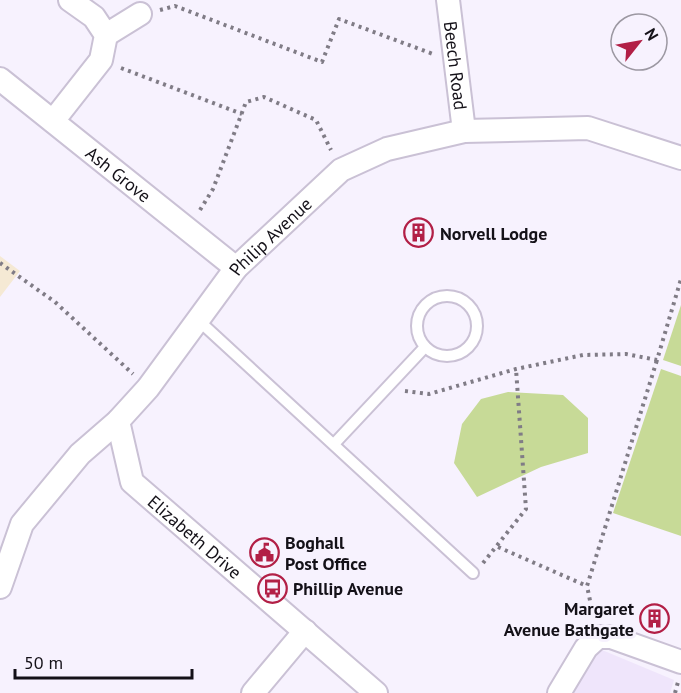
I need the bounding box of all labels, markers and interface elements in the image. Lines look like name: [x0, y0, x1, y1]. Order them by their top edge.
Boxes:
north arrow: [609, 12, 669, 72]
street label: Beech Road: [439, 20, 473, 111]
text: N: [641, 25, 663, 44]
street label: Ash Grove: [81, 141, 156, 207]
street label: Philip Avenue: [223, 192, 316, 280]
building icon: Norvell Lodge: [403, 217, 435, 249]
place label: Norvell Lodge: [440, 222, 547, 245]
street label: Elizabeth Drive: [143, 490, 247, 583]
place label: Boghall Post Office: [285, 531, 367, 575]
public building icon: Boghall Post Office: [248, 536, 280, 568]
bus stop icon: Phillip Avenue: [256, 572, 288, 604]
place label: Phillip Avenue: [293, 577, 403, 600]
place label: Margaret Avenue Bathgate: [504, 597, 635, 641]
building icon: Margaret Avenue Bathgate: [639, 602, 671, 634]
scale bar: [15, 642, 192, 680]
text: 50 m: [24, 651, 63, 674]

